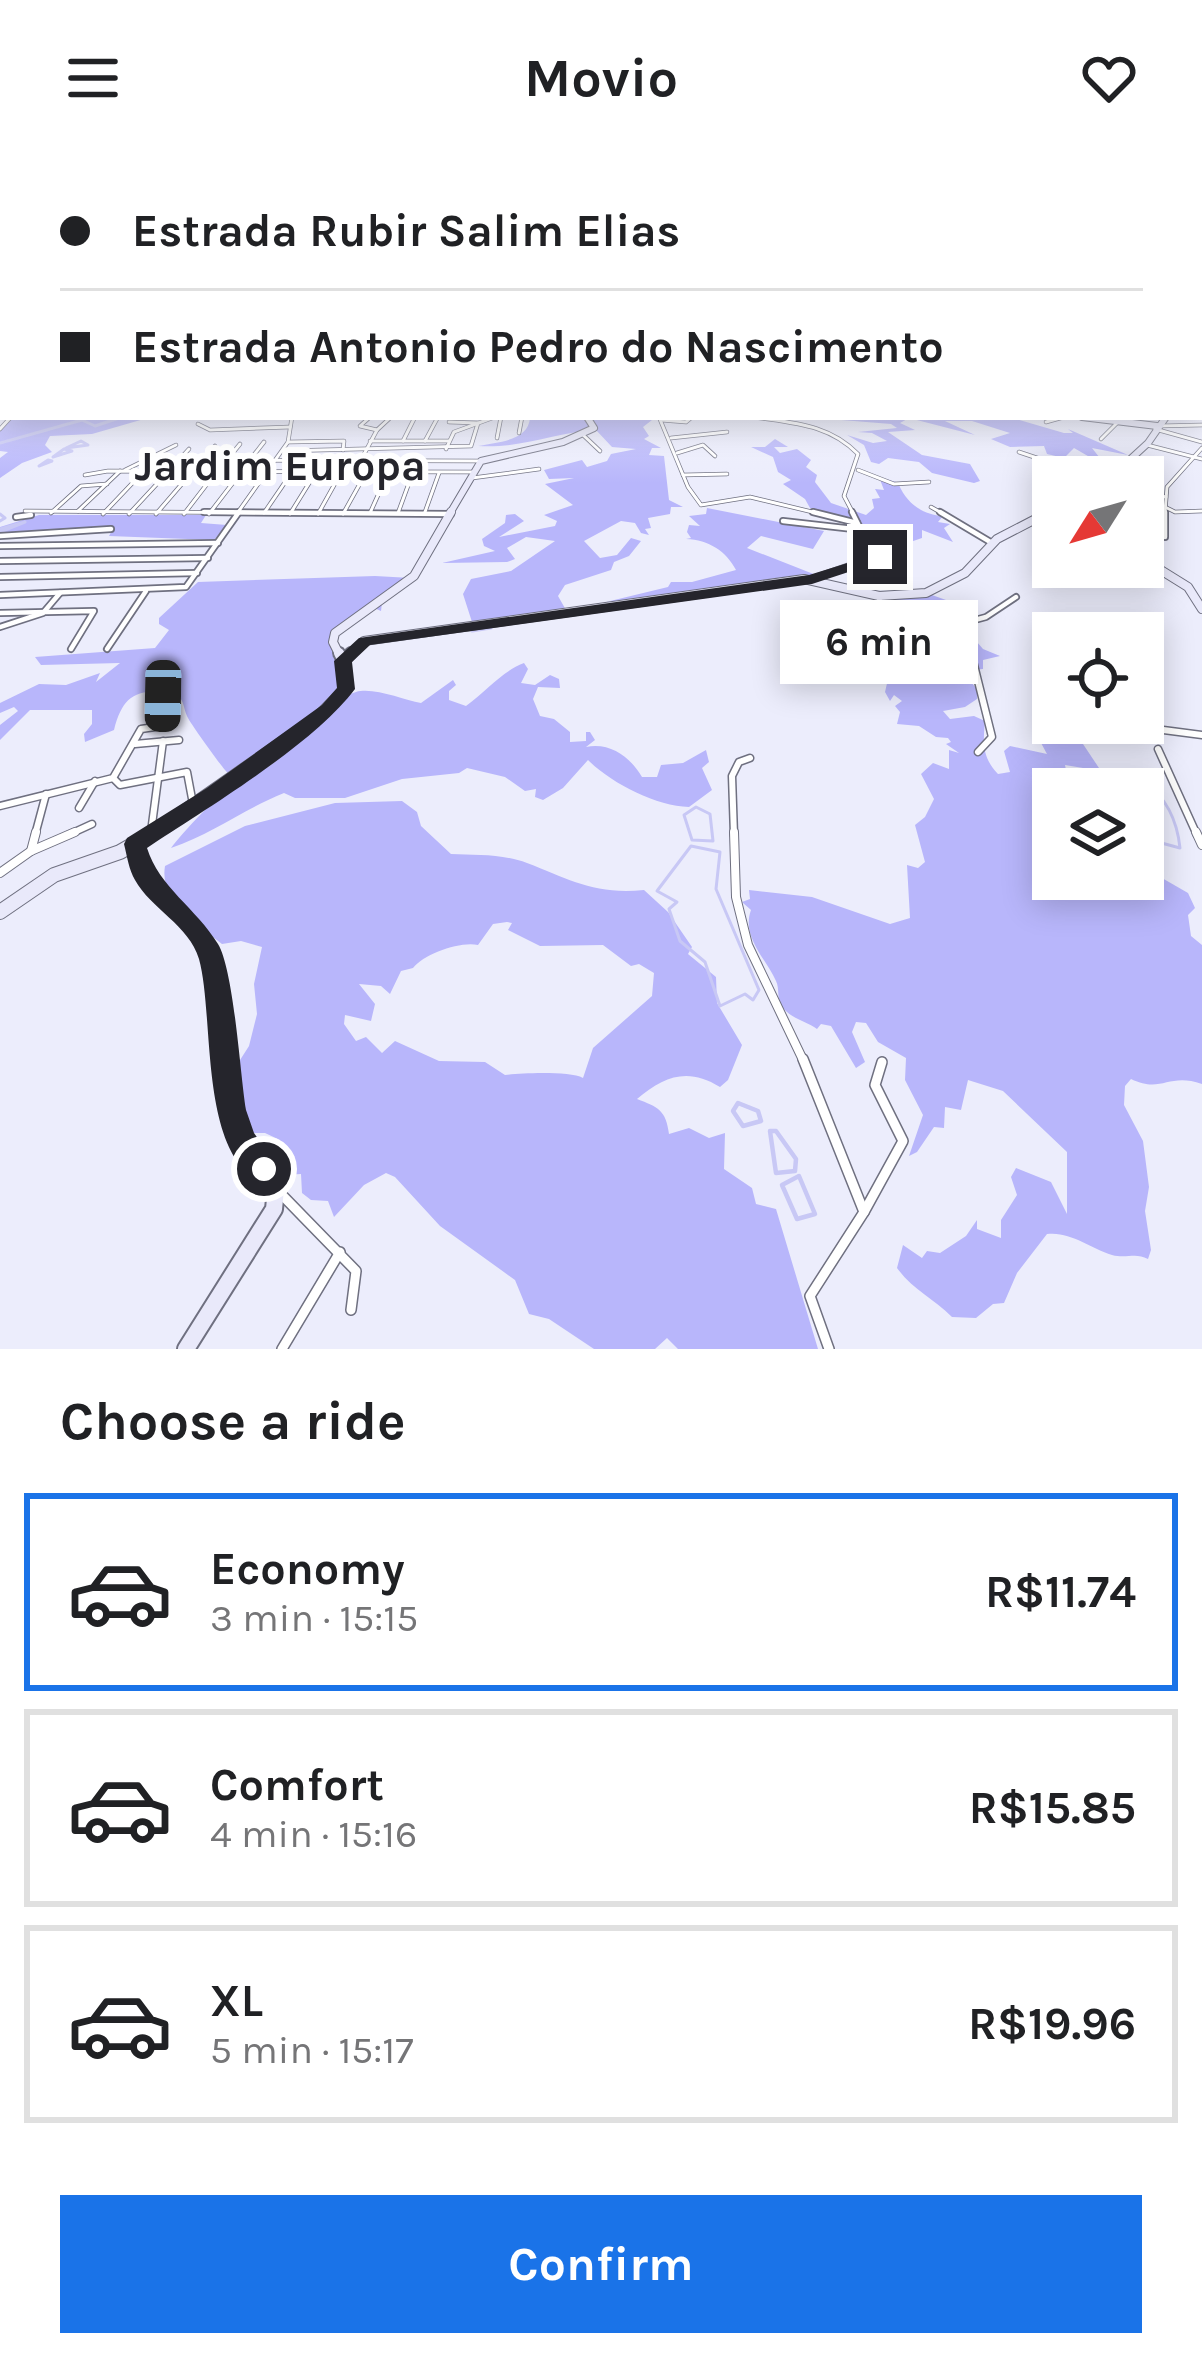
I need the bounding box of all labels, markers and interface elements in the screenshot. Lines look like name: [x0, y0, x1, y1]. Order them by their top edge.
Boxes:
icon: menu: [60, 45, 126, 111]
icon: heart: [1076, 45, 1142, 111]
text: Movio: [524, 46, 678, 110]
text: Estrada Rubir Salim Elias: [132, 205, 680, 257]
text: Estrada Antonio Pedro do Nascimento: [132, 321, 944, 373]
district label: Jardim Europa: [134, 441, 426, 491]
north arrow: [1032, 456, 1164, 588]
map controls: [1032, 456, 1164, 900]
route end: [853, 530, 907, 584]
callout: 6 min: [781, 599, 979, 683]
button: locate: [1032, 612, 1164, 744]
text: 6 min: [825, 619, 933, 665]
car: [144, 660, 182, 732]
button: layers: [1032, 768, 1164, 900]
route start: [237, 1142, 291, 1196]
text: Choose a ride: [60, 1389, 406, 1453]
icon: car: [66, 1538, 174, 1646]
text: Economy: [210, 1543, 405, 1595]
text: R$11.74: [985, 1566, 1136, 1618]
text: 3 min · 15:15: [210, 1595, 418, 1641]
icon: car: [66, 1754, 174, 1862]
text: Comfort: [210, 1759, 384, 1811]
text: R$15.85: [969, 1782, 1136, 1834]
text: 4 min · 15:16: [210, 1811, 417, 1857]
icon: car: [66, 1970, 174, 2078]
text: XL: [210, 1975, 263, 2027]
text: R$19.96: [968, 1998, 1136, 2050]
text: 5 min · 15:17: [210, 2027, 414, 2073]
button: Confirm: [60, 2195, 1142, 2333]

